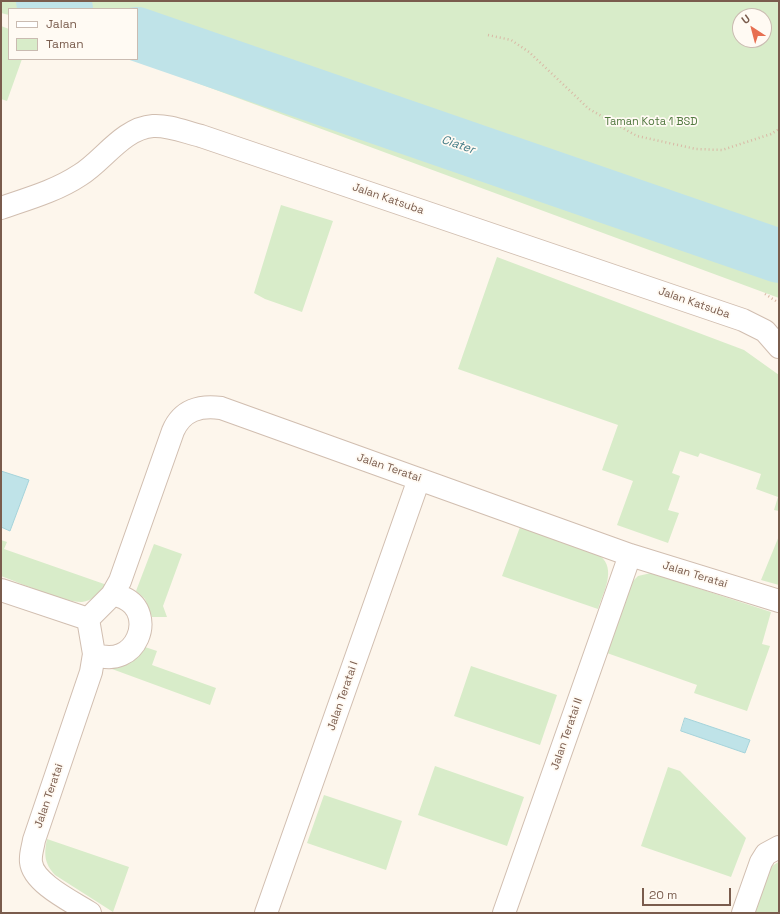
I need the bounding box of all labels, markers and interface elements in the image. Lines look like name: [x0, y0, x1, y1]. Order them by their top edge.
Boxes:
legend: [8, 8, 138, 60]
north arrow: [732, 8, 772, 48]
text: U: [738, 11, 753, 27]
text: Jalan: [46, 16, 77, 32]
text: Taman: [46, 36, 83, 52]
park label: Taman Kota 1 BSD: [604, 115, 698, 129]
water label: Ciater: [440, 133, 476, 157]
street label: Jalan Katsuba: [350, 181, 426, 217]
street label: Jalan Katsuba: [656, 285, 732, 321]
street label: Jalan Teratai: [355, 451, 423, 485]
street label: Jalan Teratai: [661, 559, 729, 591]
street label: Jalan Teratai I: [325, 660, 361, 732]
street label: Jalan Teratai II: [549, 696, 585, 772]
street label: Jalan Teratai: [32, 762, 66, 830]
scale bar: [644, 880, 733, 906]
text: 20 m: [649, 887, 677, 903]

